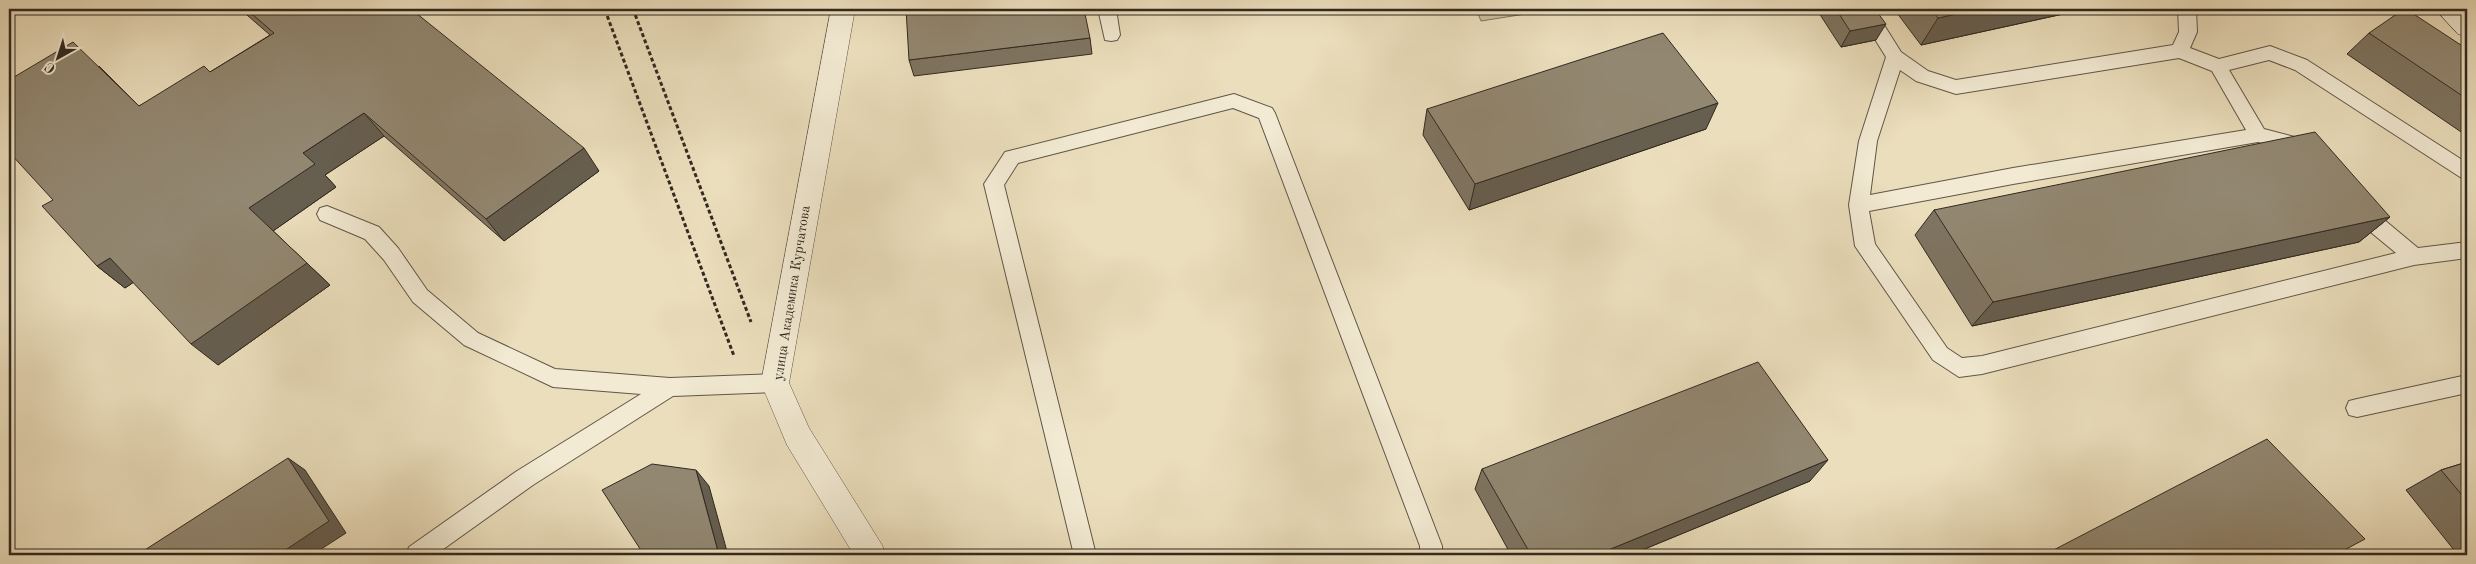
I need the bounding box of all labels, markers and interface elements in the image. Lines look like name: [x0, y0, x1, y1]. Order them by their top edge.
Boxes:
north arrow: [32, 32, 82, 82]
text: С: [42, 59, 58, 76]
street label: улица Академика Курчатова: [771, 204, 813, 382]

